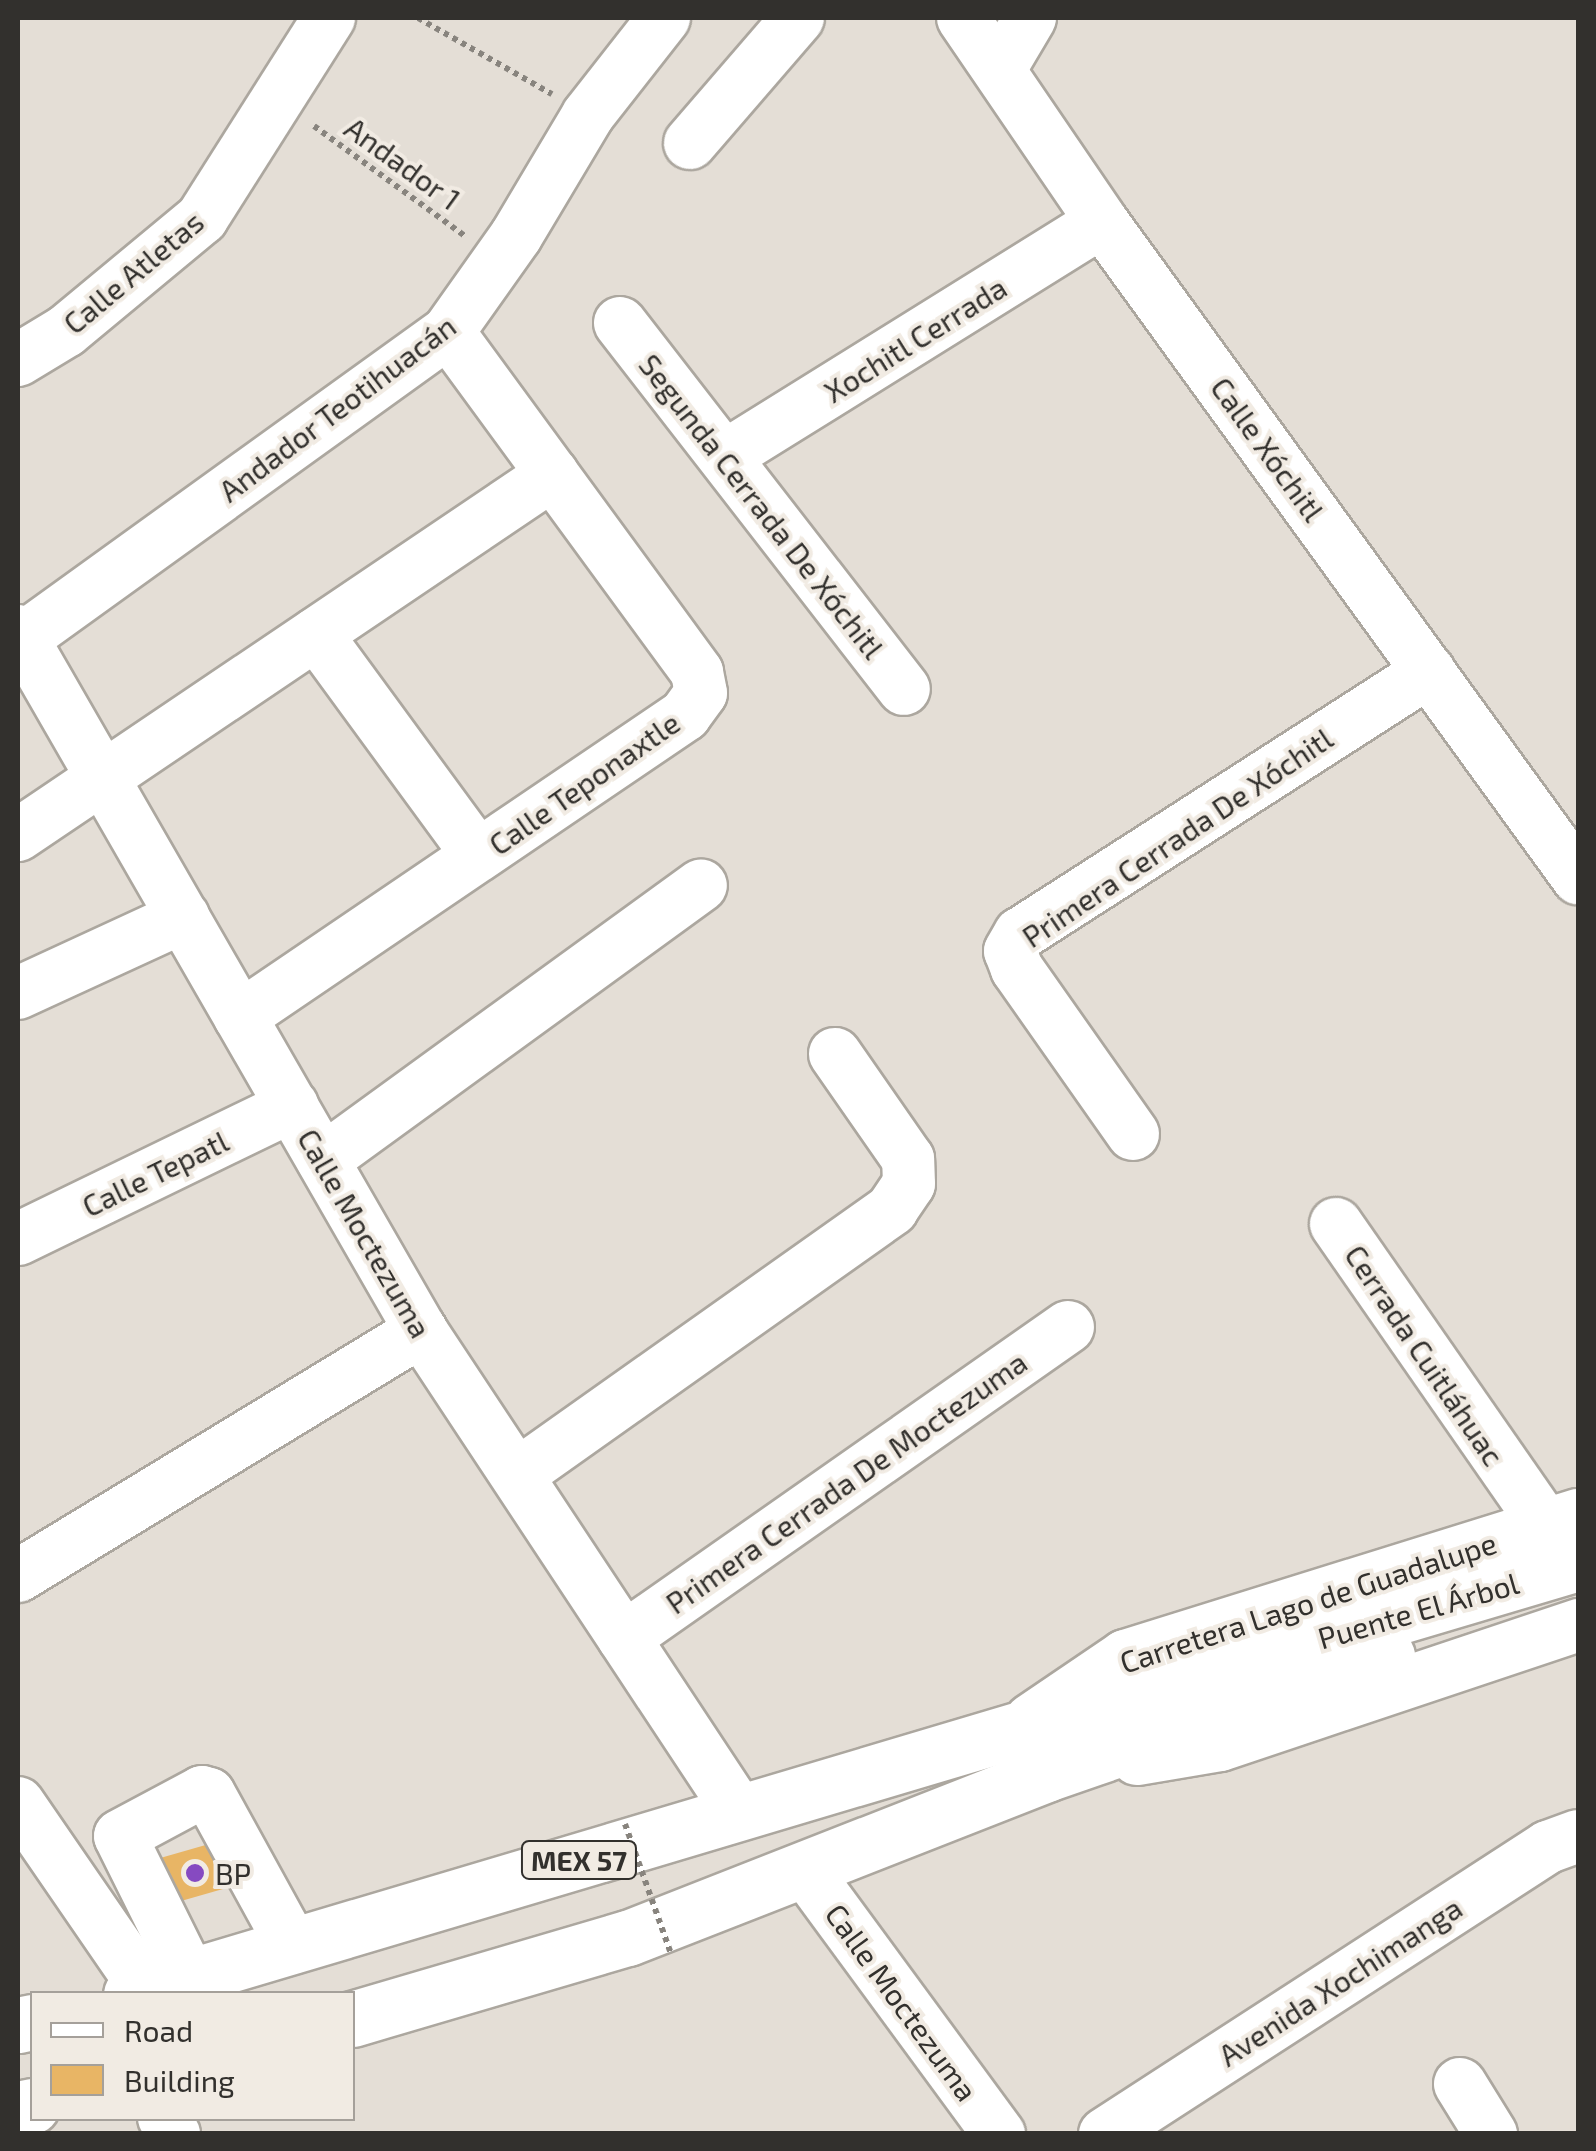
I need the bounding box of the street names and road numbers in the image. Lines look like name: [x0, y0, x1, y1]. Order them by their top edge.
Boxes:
street label: Andador 1: [338, 109, 468, 217]
street label: Calle Atletas: [56, 203, 210, 341]
street label: Xochitl Cerrada: [817, 268, 1013, 410]
street label: Andador Teotihuacán: [211, 307, 463, 509]
street label: Segunda Cerrada De Xóchitl: [632, 347, 892, 665]
street label: Calle Xóchitl: [1204, 370, 1332, 528]
street label: Calle Teponaxtle: [482, 704, 686, 862]
street label: Primera Cerrada De Xóchitl: [1015, 720, 1339, 954]
street label: Calle Tepatl: [76, 1122, 234, 1224]
street label: Calle Moctezuma: [291, 1122, 439, 1344]
street label: Cerrada Cuitláhuac: [1338, 1238, 1512, 1472]
street label: Primera Cerrada De Moctezuma: [659, 1343, 1033, 1621]
street label: Carretera Lago de Guadalupe: [1115, 1524, 1501, 1680]
street label: Puente El Árbol: [1313, 1564, 1523, 1656]
road number: MEX 57: [519, 1837, 639, 1883]
street label: Avenida Xochimanga: [1212, 1889, 1468, 2073]
street label: Calle Moctezuma: [818, 1896, 986, 2108]

